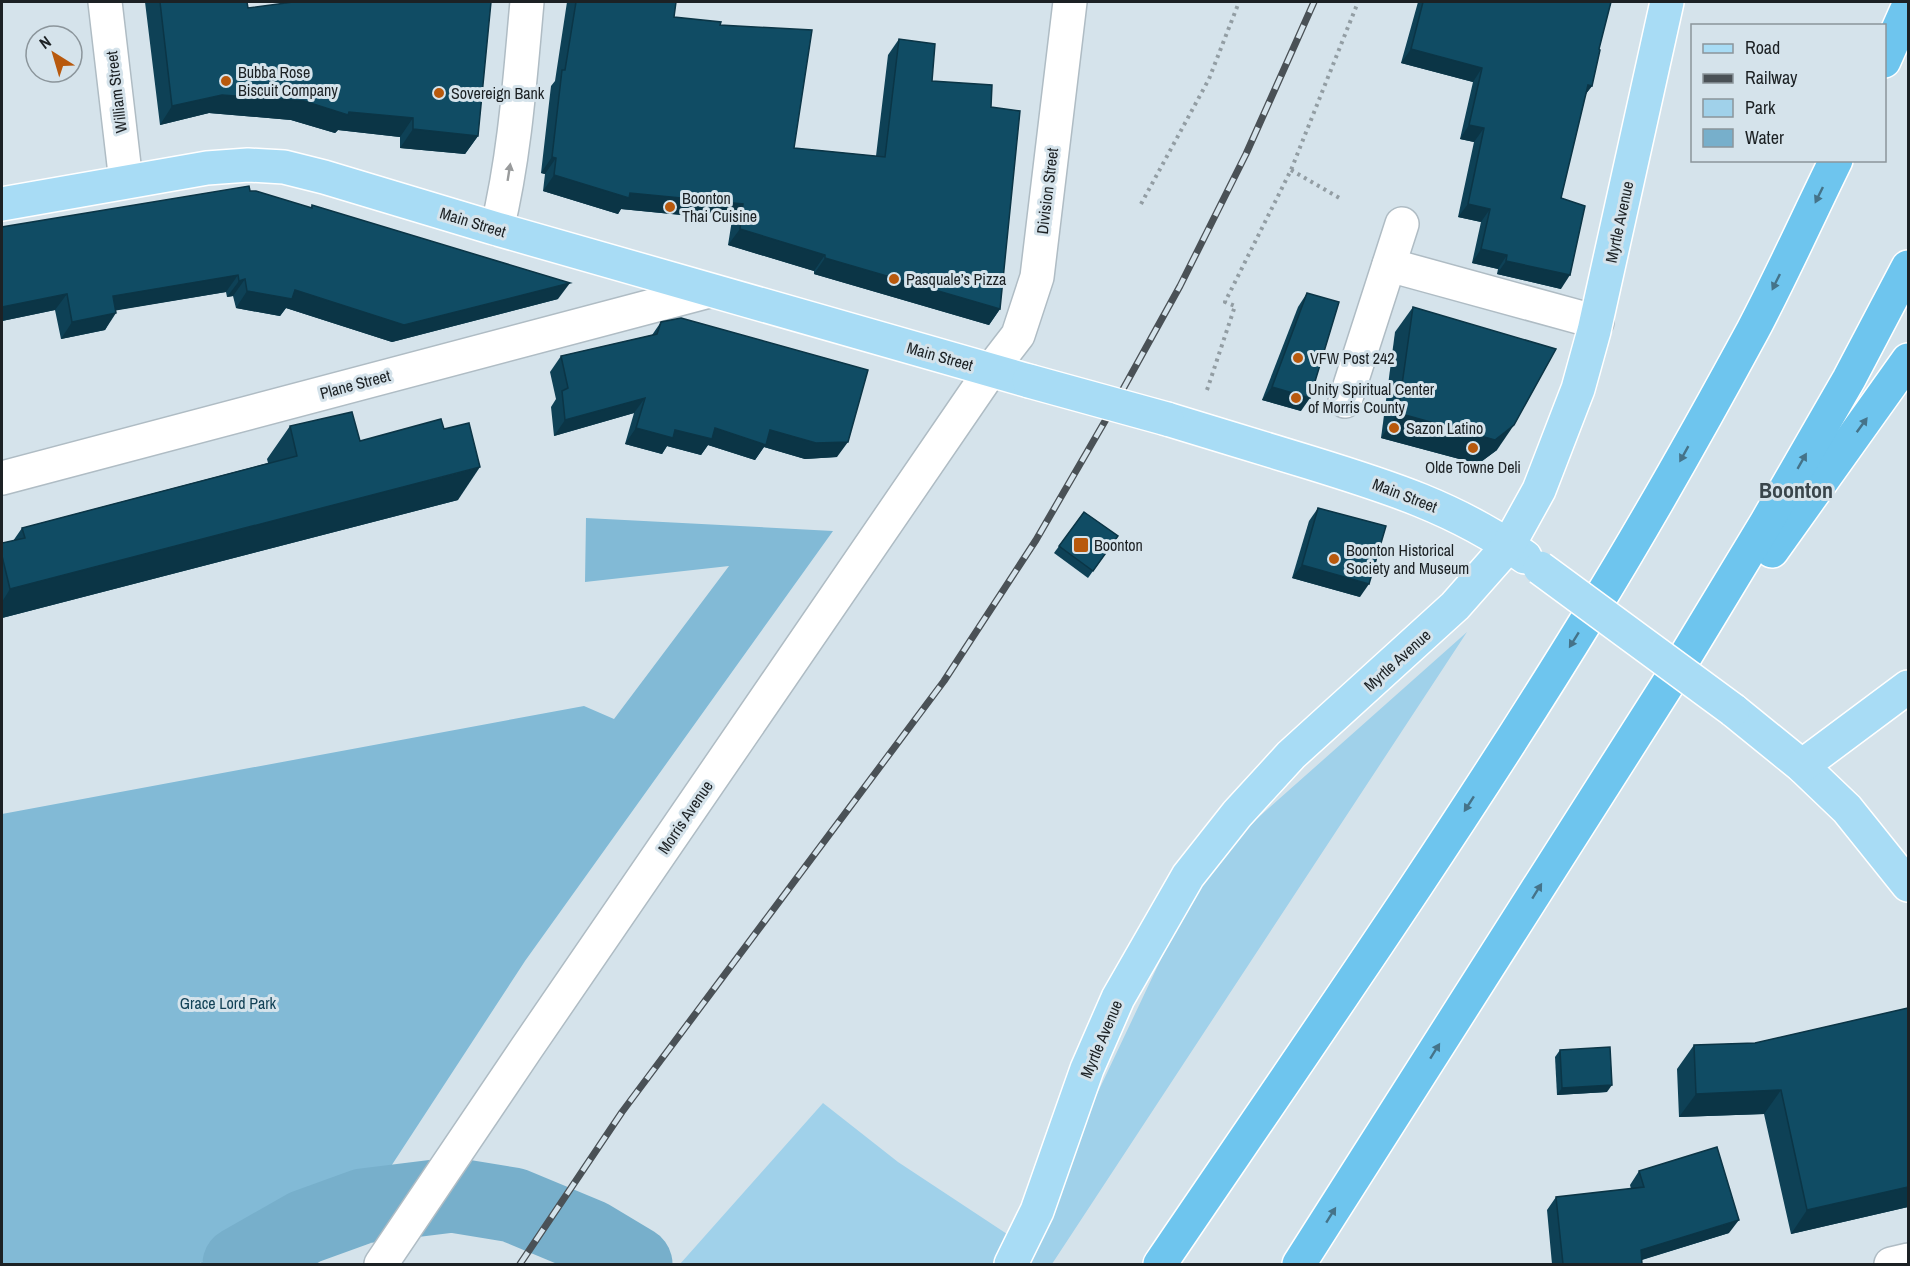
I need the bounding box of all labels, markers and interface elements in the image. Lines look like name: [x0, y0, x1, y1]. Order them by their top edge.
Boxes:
north arrow: [24, 24, 84, 84]
legend: [1691, 24, 1886, 162]
text: N: [35, 30, 55, 54]
text: Road: [1745, 35, 1780, 60]
street label: William Street: [100, 49, 132, 134]
place label: Bubba Rose Biscuit Company: [238, 61, 338, 101]
text: Railway: [1745, 65, 1798, 90]
marker: Bubba Rose Biscuit Company: [219, 74, 233, 88]
place label: Sovereign Bank: [451, 82, 545, 104]
marker: Sovereign Bank: [432, 86, 446, 100]
text: Park: [1745, 95, 1776, 120]
text: Water: [1745, 125, 1784, 150]
street label: Division Street: [1031, 146, 1063, 235]
one-way arrow: [505, 163, 514, 182]
street label: Myrtle Avenue: [1600, 179, 1638, 265]
place label: Boonton Thai Cuisine: [682, 187, 757, 227]
one-way arrow: [1814, 187, 1824, 204]
marker: Boonton Thai Cuisine: [663, 200, 677, 214]
street label: Main Street: [437, 202, 509, 243]
place label: Pasquale’s Pizza: [906, 268, 1007, 290]
marker: Pasquale’s Pizza: [887, 272, 901, 286]
one-way arrow: [1772, 273, 1781, 290]
street label: Main Street: [904, 336, 976, 376]
place label: VFW Post 242: [1310, 347, 1395, 369]
marker: VFW Post 242: [1291, 351, 1305, 365]
street label: Plane Street: [317, 364, 393, 404]
place label: Unity Spiritual Center of Morris County: [1308, 378, 1435, 418]
marker: Unity Spiritual Center of Morris County: [1289, 391, 1303, 405]
place label: Sazon Latino: [1406, 417, 1483, 439]
one-way arrow: [1856, 417, 1868, 433]
marker: Sazon Latino: [1387, 421, 1401, 435]
marker: Olde Towne Deli: [1466, 441, 1480, 455]
one-way arrow: [1679, 446, 1689, 463]
one-way arrow: [1797, 452, 1807, 469]
place label: Olde Towne Deli: [1425, 456, 1521, 478]
street label: Main Street: [1369, 473, 1441, 518]
district label: Boonton: [1759, 475, 1833, 505]
place label: Boonton: [1094, 534, 1143, 556]
marker: Boonton: [1072, 536, 1090, 554]
place label: Boonton Historical Society and Museum: [1346, 539, 1469, 579]
marker: Boonton Historical Society and Museum: [1327, 552, 1341, 566]
street label: Myrtle Avenue: [1359, 624, 1435, 696]
one-way arrow: [1569, 632, 1580, 648]
street label: Morris Avenue: [652, 776, 718, 858]
one-way arrow: [1464, 796, 1475, 812]
one-way arrow: [1531, 883, 1542, 899]
park label: Grace Lord Park: [180, 992, 277, 1014]
street label: Myrtle Avenue: [1075, 997, 1127, 1081]
one-way arrow: [1430, 1042, 1441, 1059]
one-way arrow: [1325, 1207, 1336, 1223]

